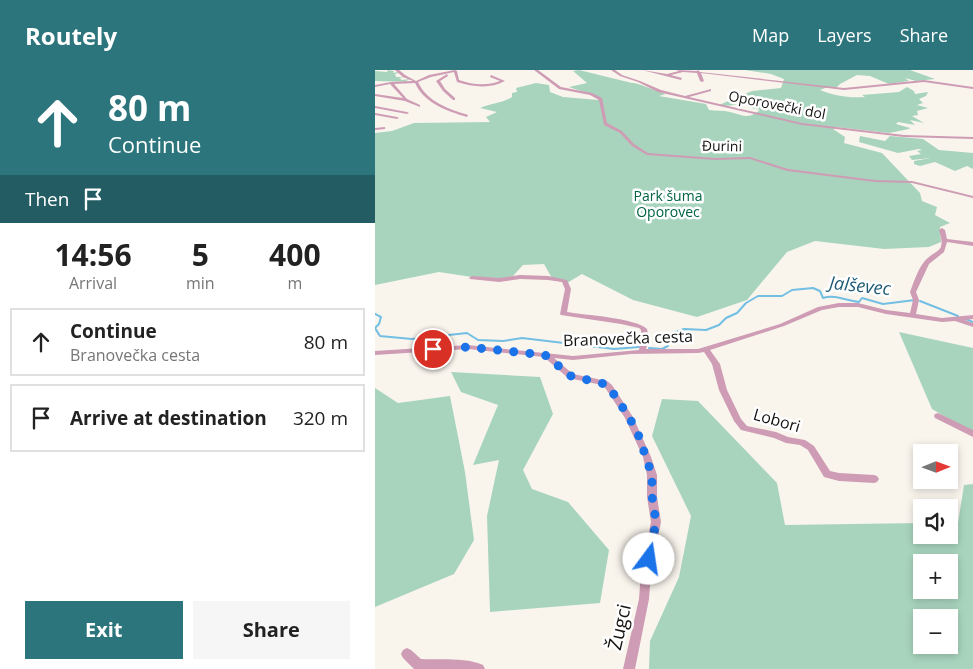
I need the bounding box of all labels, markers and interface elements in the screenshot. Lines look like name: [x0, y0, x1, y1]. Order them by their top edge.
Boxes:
text: Routely: [25, 19, 117, 52]
text: Map: [752, 23, 789, 47]
text: Layers: [817, 23, 872, 47]
text: Share: [900, 23, 948, 47]
text: 80 m: [108, 84, 191, 131]
street label: Oporovečki dol: [727, 86, 827, 123]
icon: ahead: [25, 90, 90, 155]
text: Continue: [108, 129, 201, 159]
street label: Đurini: [702, 136, 742, 155]
icon: arrive: [79, 185, 107, 213]
text: Then: [25, 186, 69, 212]
park label: Park šuma Oporovec: [634, 186, 702, 221]
text: 14:56: [54, 234, 132, 275]
text: 5: [192, 234, 209, 275]
text: 400: [269, 234, 321, 275]
water label: Jalševec: [825, 270, 893, 300]
text: Arrival: [69, 272, 117, 294]
text: min: [186, 272, 215, 294]
text: m: [287, 272, 302, 294]
text: Continue: [70, 318, 157, 344]
street label: Branovečka cesta: [563, 325, 693, 351]
icon: ahead: [27, 328, 55, 356]
pin: [412, 328, 454, 370]
text: 80 m: [304, 329, 348, 355]
icon: arrive: [419, 335, 447, 363]
text: Branovečka cesta: [70, 344, 200, 366]
street label: Lobori: [751, 403, 803, 437]
icon: arrive: [27, 404, 55, 432]
text: Arrive at destination: [70, 405, 267, 431]
text: 320 m: [293, 405, 348, 431]
north arrow: [913, 444, 957, 489]
map controls: [913, 444, 958, 654]
button: sound: [913, 499, 958, 544]
position arrow: [622, 532, 674, 584]
button: +: [913, 554, 958, 599]
button: Exit: [25, 601, 183, 659]
button: Share: [193, 601, 350, 659]
street label: Žugci: [601, 601, 637, 653]
button: −: [913, 609, 958, 654]

